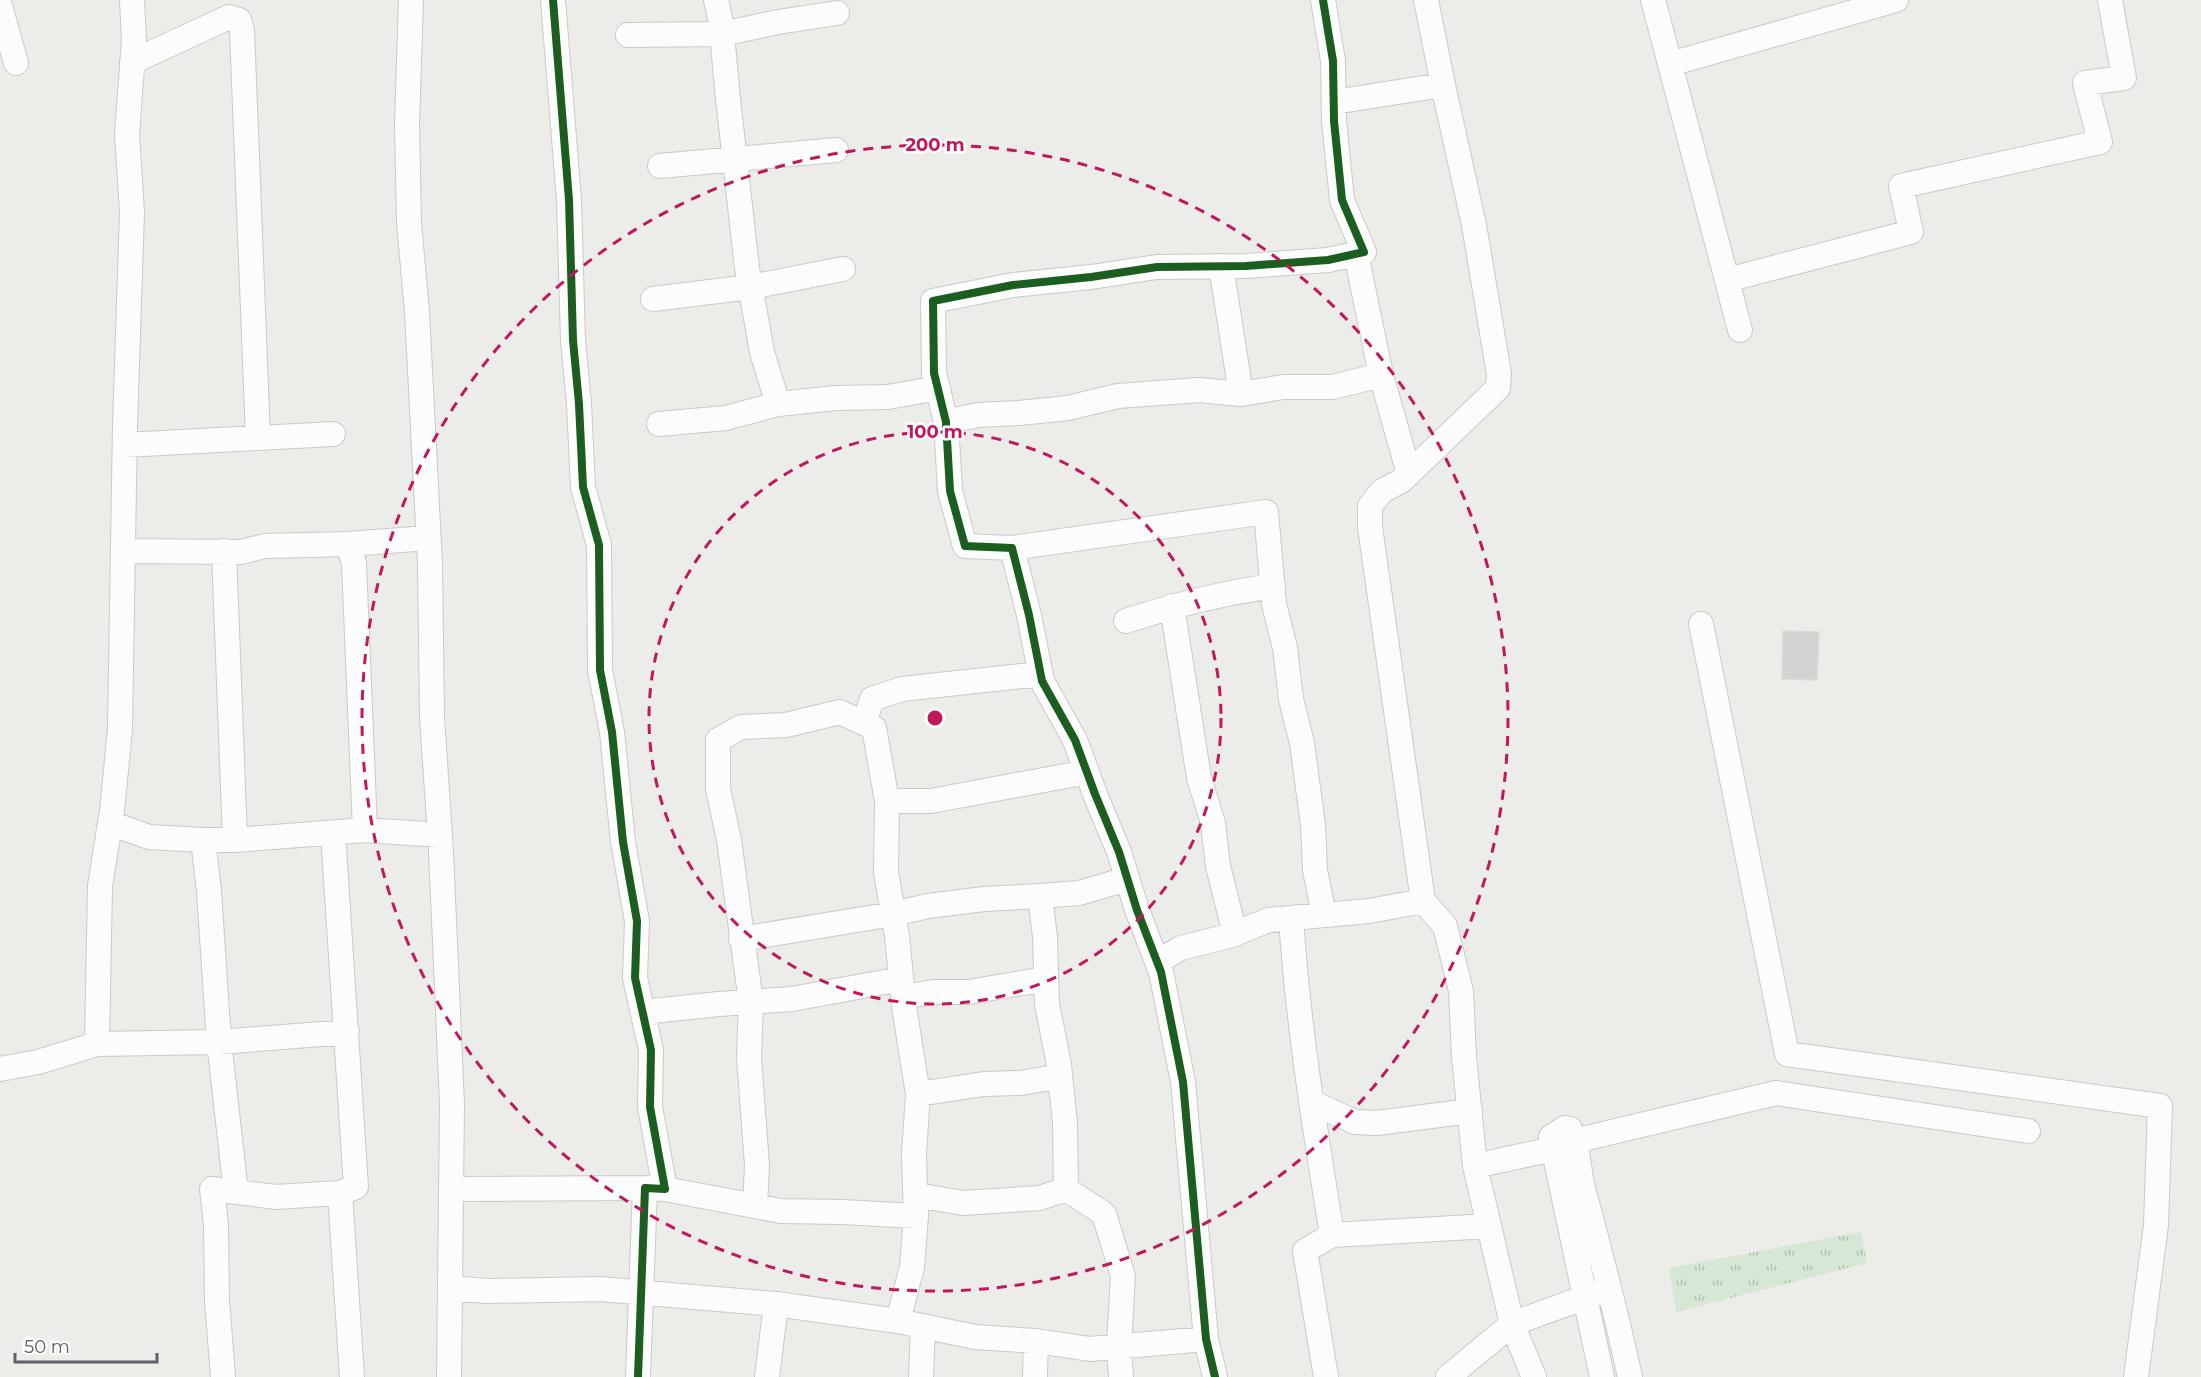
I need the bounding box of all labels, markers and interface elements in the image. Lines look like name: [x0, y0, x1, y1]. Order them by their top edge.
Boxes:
text: 200 m: [905, 134, 965, 156]
text: 100 m: [907, 421, 963, 443]
centre of rings: [925, 708, 945, 728]
scale bar: [15, 1326, 158, 1364]
text: 50 m: [24, 1336, 70, 1358]

